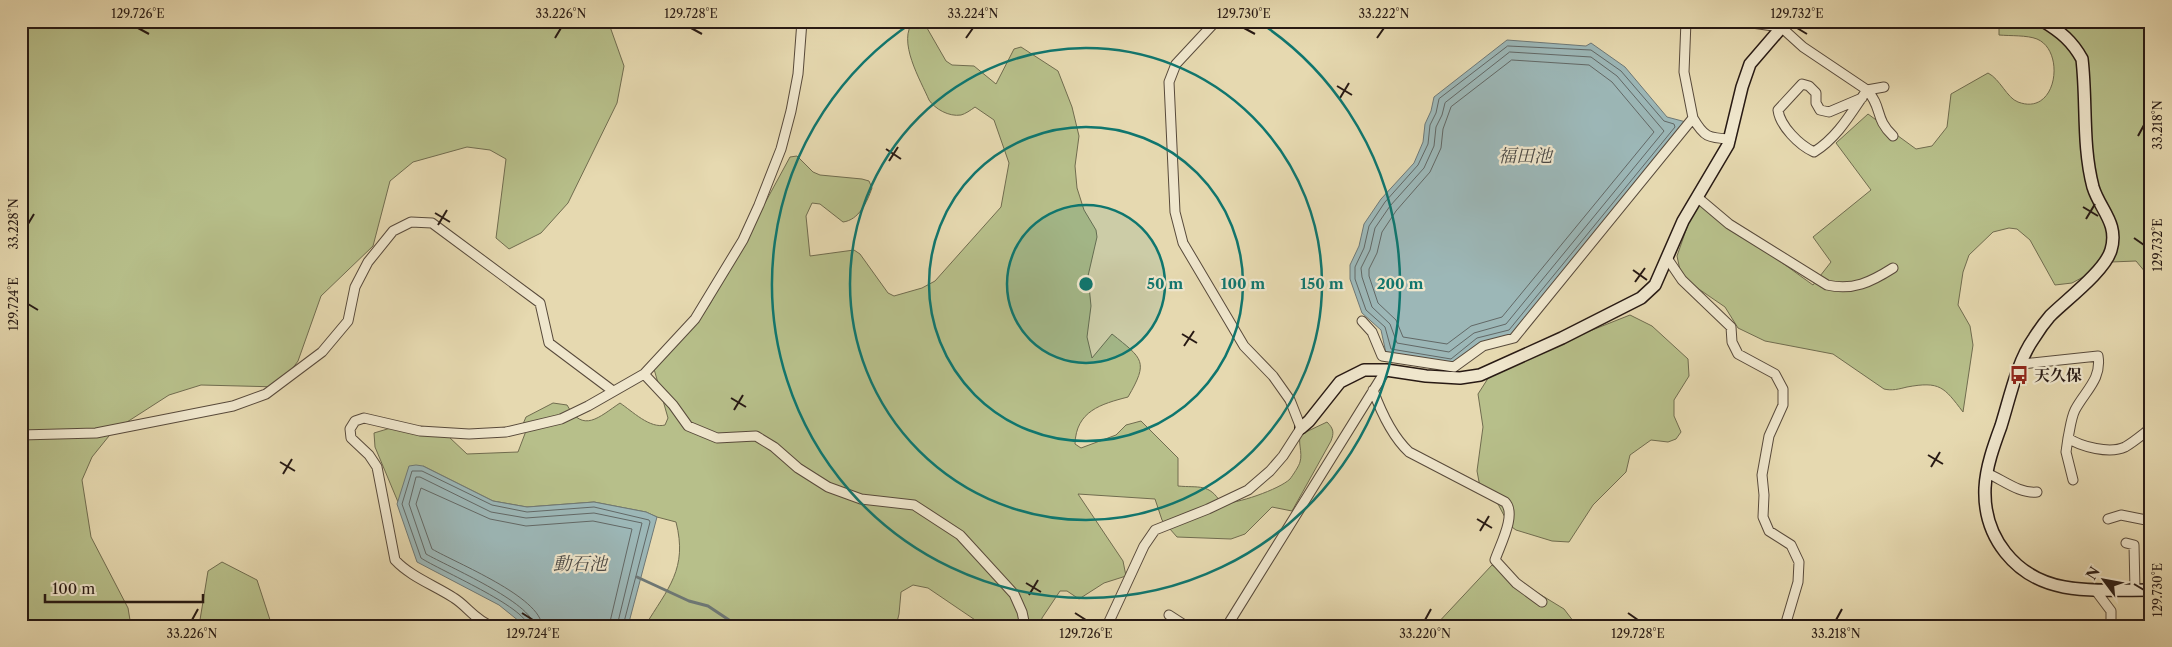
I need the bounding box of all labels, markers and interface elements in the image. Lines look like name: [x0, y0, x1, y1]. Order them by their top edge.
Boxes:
text: 129.726°E: [111, 6, 165, 21]
text: 33.226°N: [536, 6, 587, 21]
text: 129.728°E: [664, 6, 718, 21]
text: 33.224°N: [948, 6, 999, 21]
text: 129.730°E: [1217, 6, 1271, 21]
text: 33.222°N: [1359, 6, 1410, 21]
text: 129.732°E: [1770, 6, 1824, 21]
text: 33.218°N: [2150, 100, 2165, 150]
water label: 福田池: [1498, 145, 1554, 167]
text: 33.228°N: [6, 198, 21, 250]
text: 129.732°E: [2150, 218, 2165, 272]
text: 50 m: [1147, 274, 1183, 293]
text: 100 m: [1221, 274, 1265, 293]
text: 150 m: [1300, 274, 1344, 293]
text: 200 m: [1377, 274, 1423, 293]
centre of rings: [1077, 275, 1095, 293]
text: 129.724°E: [6, 277, 21, 331]
bus stop icon: 天久保: [2008, 364, 2030, 386]
place label: 天久保: [2034, 365, 2082, 385]
water label: 動石池: [553, 553, 609, 575]
north arrow: [2080, 554, 2130, 604]
text: N: [2082, 563, 2104, 583]
text: 129.730°E: [2150, 563, 2165, 617]
scale bar: [45, 572, 202, 604]
text: 100 m: [52, 579, 95, 598]
text: 33.226°N: [167, 626, 218, 641]
text: 129.724°E: [506, 626, 560, 641]
text: 129.726°E: [1059, 626, 1113, 641]
text: 33.220°N: [1399, 626, 1451, 641]
text: 129.728°E: [1611, 626, 1665, 641]
text: 33.218°N: [1811, 626, 1861, 641]

